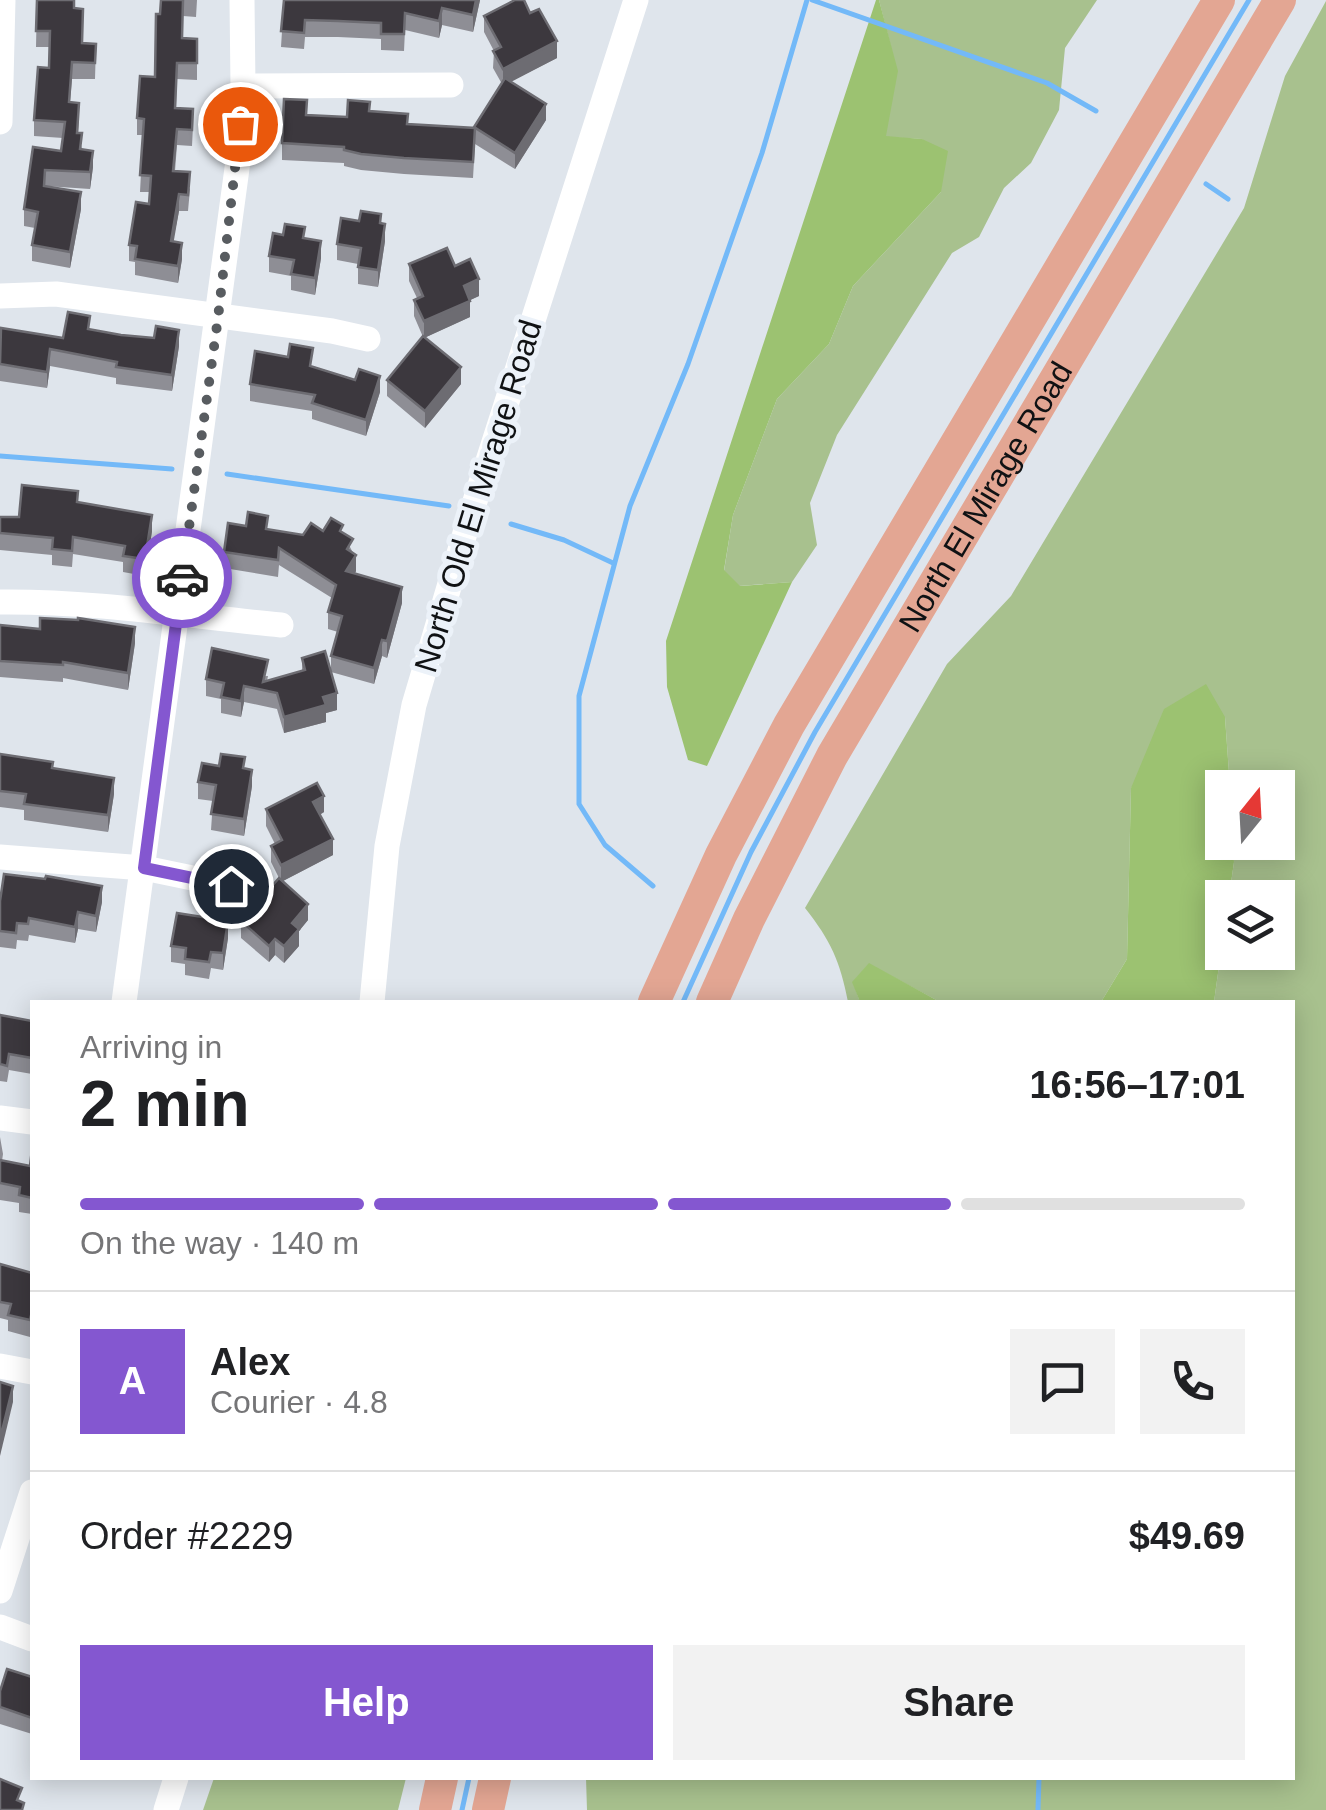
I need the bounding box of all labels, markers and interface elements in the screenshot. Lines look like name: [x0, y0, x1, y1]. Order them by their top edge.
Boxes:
pin: [198, 82, 283, 167]
icon: bag: [213, 97, 268, 152]
street label: North Old El Mirage Road: [407, 316, 549, 676]
street label: North El Mirage Road: [892, 355, 1079, 638]
courier: [132, 528, 232, 628]
icon: car: [155, 551, 210, 606]
north arrow: [1205, 770, 1295, 860]
map controls: [1205, 770, 1295, 970]
pin: [189, 844, 274, 929]
icon: home: [204, 859, 259, 914]
button: layers: [1205, 880, 1295, 970]
text: Arriving in: [80, 1029, 222, 1065]
text: 16:56–17:01: [1029, 1064, 1245, 1106]
text: 2 min: [80, 1067, 250, 1140]
text: On the way · 140 m: [80, 1225, 359, 1261]
button: chat: [1010, 1329, 1115, 1434]
button: phone: [1140, 1329, 1245, 1434]
text: Alex: [210, 1341, 290, 1383]
text: A: [119, 1360, 146, 1402]
text: Courier · 4.8: [210, 1384, 388, 1420]
text: Order #2229: [80, 1515, 293, 1557]
text: $49.69: [1129, 1515, 1245, 1557]
button: Help: [80, 1645, 653, 1760]
button: Share: [673, 1645, 1245, 1760]

